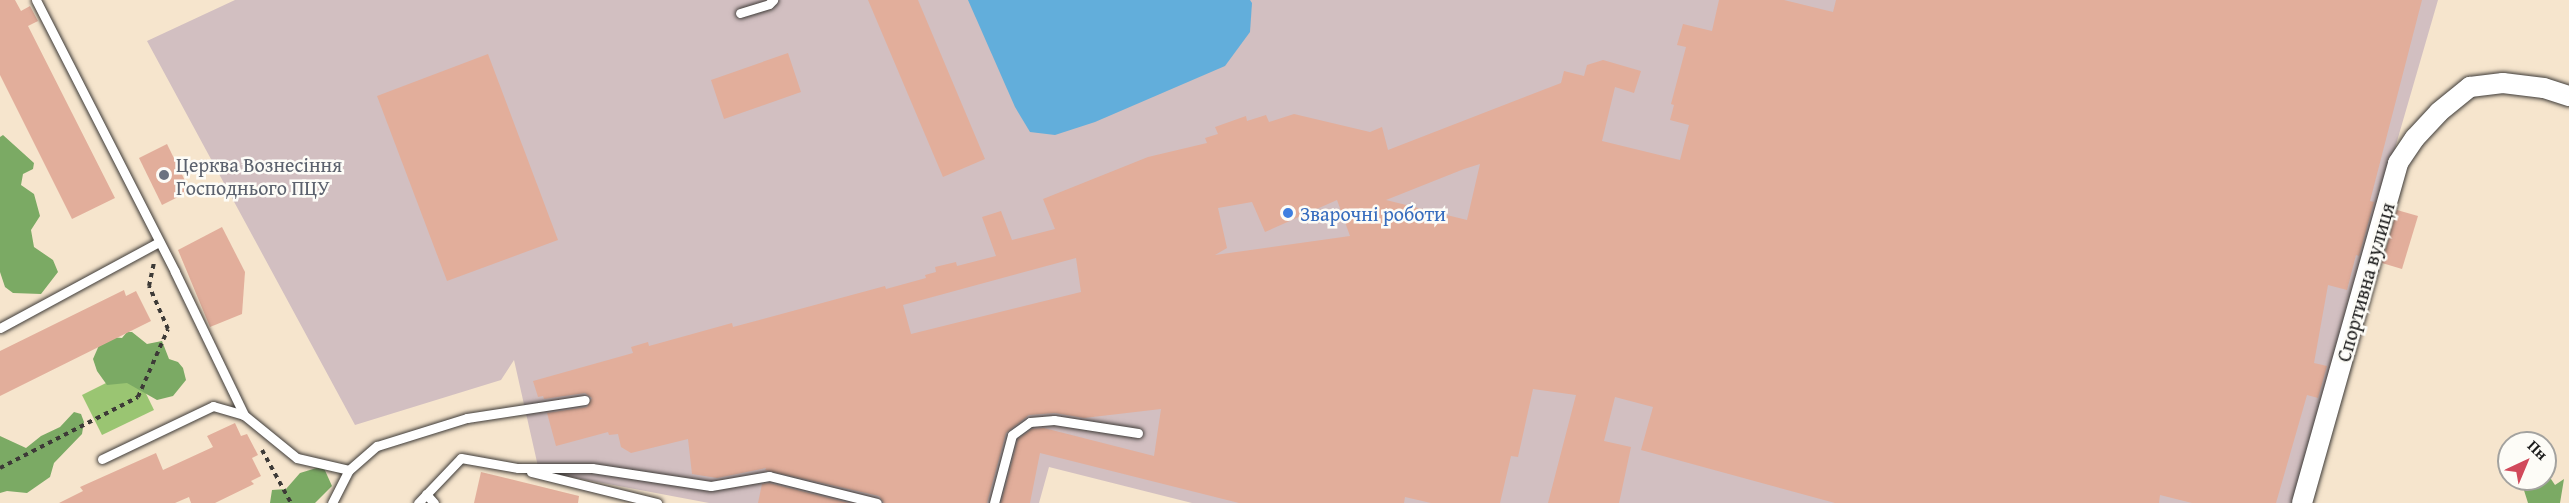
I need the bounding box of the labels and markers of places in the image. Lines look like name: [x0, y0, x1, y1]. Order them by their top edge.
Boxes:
place label: Церква Вознесіння Господнього ПЦУ: [176, 152, 342, 199]
marker: Церква Вознесіння Господнього ПЦУ: [157, 168, 171, 182]
place label: Зварочні роботи: [1300, 201, 1446, 225]
marker: Зварочні роботи: [1281, 206, 1295, 220]

